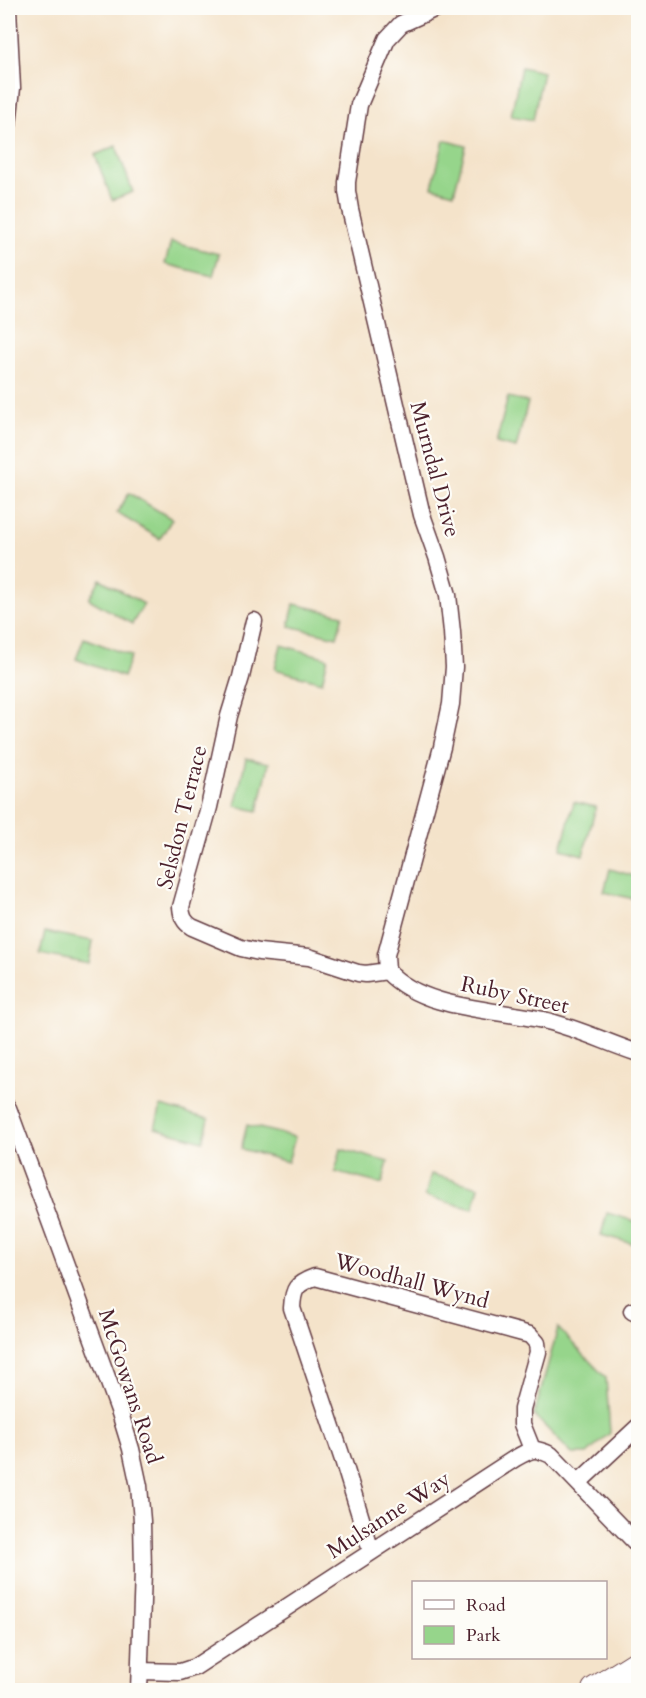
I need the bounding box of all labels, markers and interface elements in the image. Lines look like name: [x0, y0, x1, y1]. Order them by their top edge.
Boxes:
street label: Murndal Drive: [403, 398, 468, 540]
street label: Selsdon Terrace: [150, 742, 214, 893]
street label: Ruby Street: [458, 969, 572, 1021]
street label: Woodhall Wynd: [330, 1246, 493, 1316]
street label: McGowans Road: [91, 1305, 169, 1468]
street label: Mulsanne Way: [321, 1463, 456, 1566]
legend: [412, 1581, 607, 1659]
text: Road: [466, 1593, 506, 1618]
text: Park: [466, 1623, 501, 1648]

